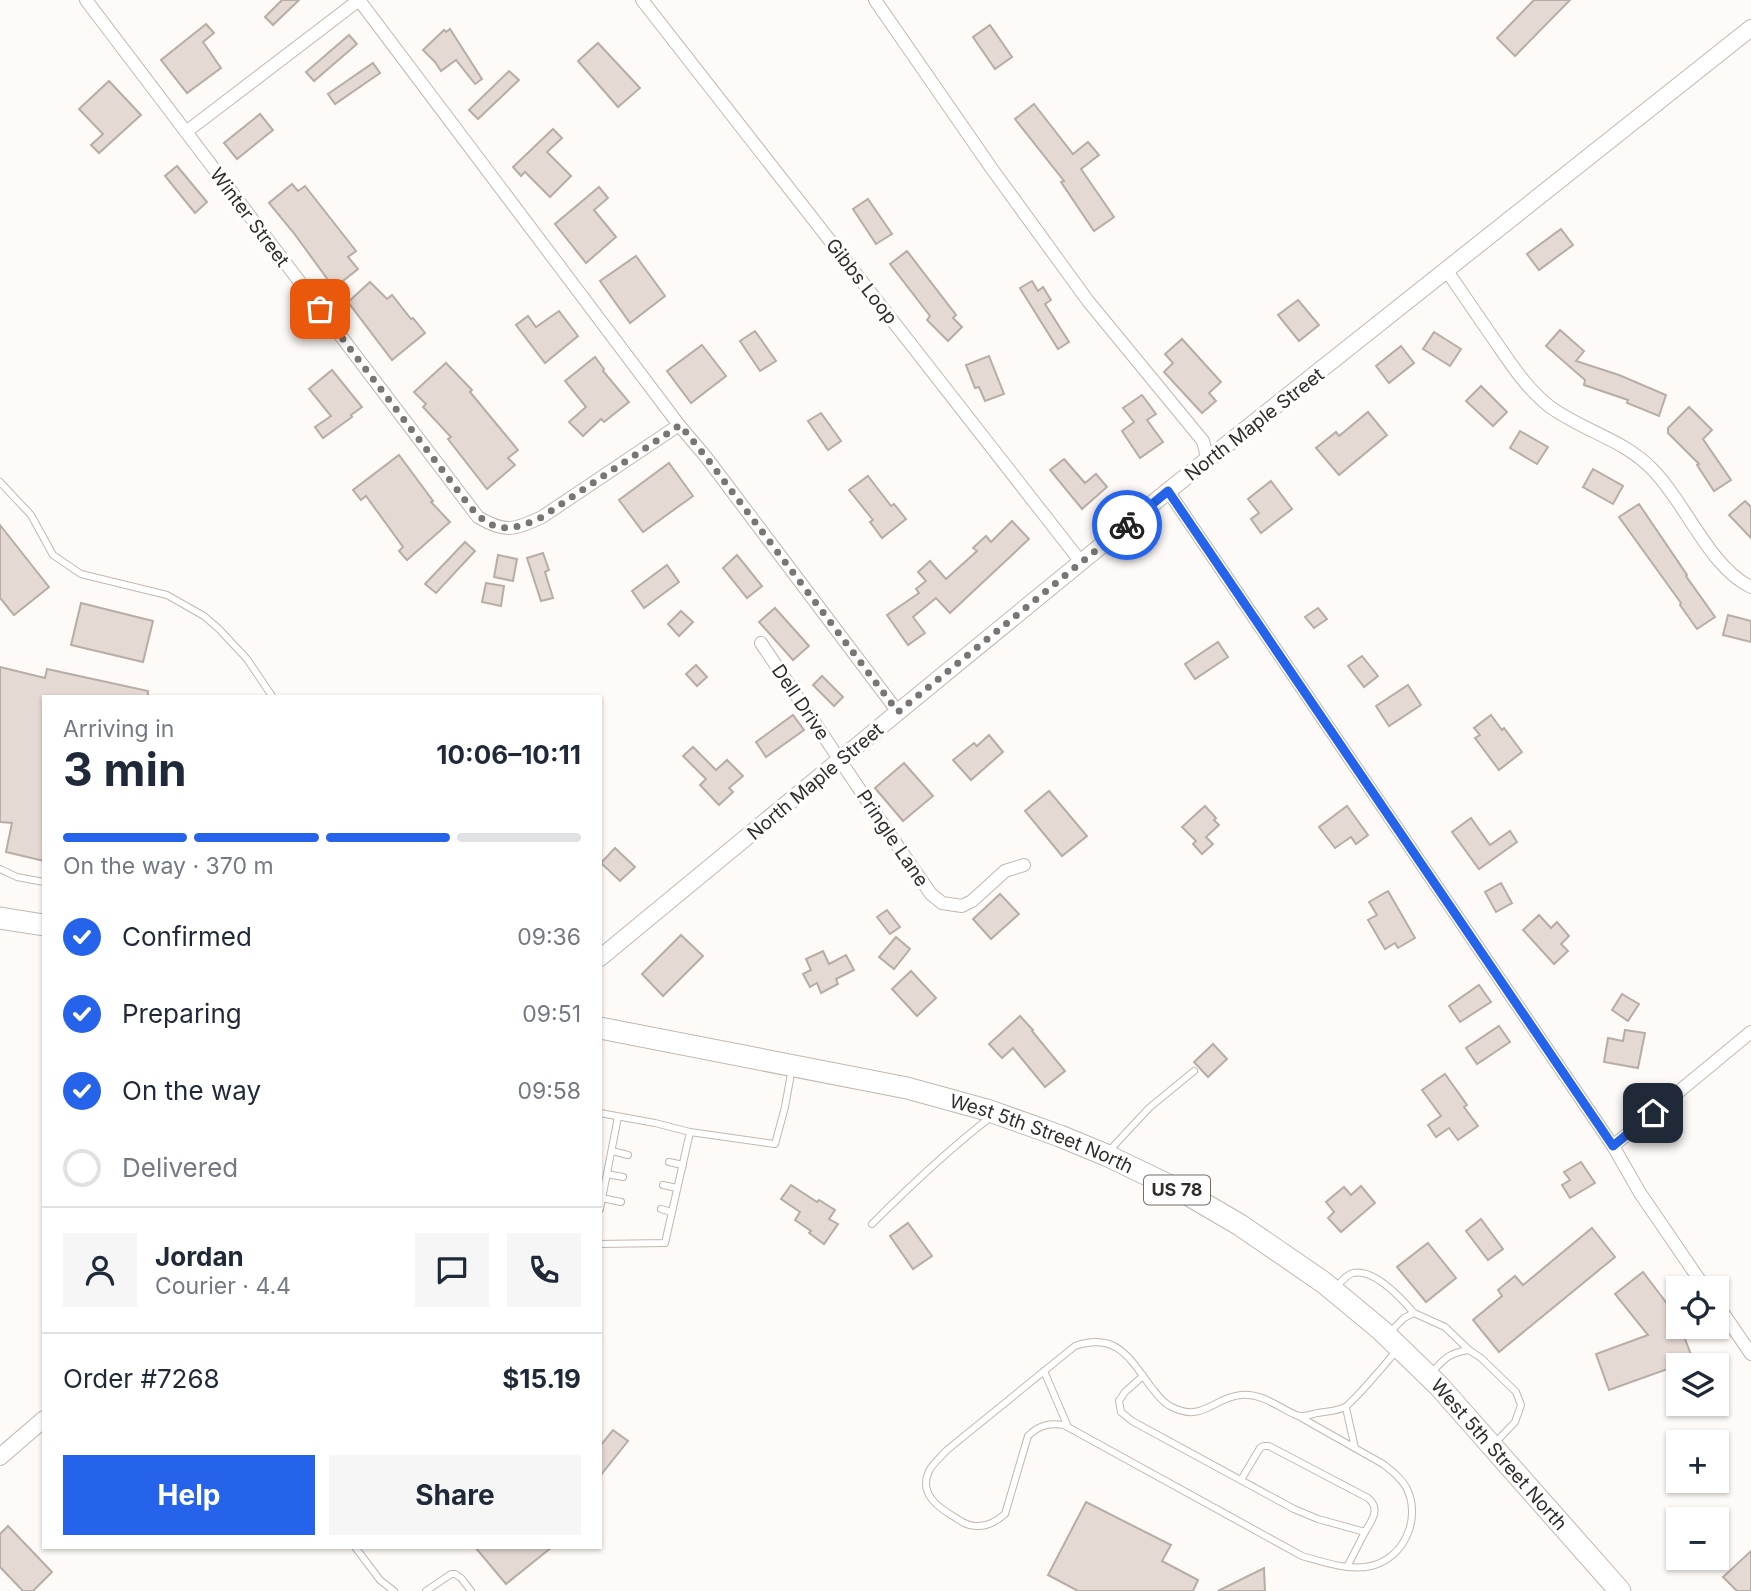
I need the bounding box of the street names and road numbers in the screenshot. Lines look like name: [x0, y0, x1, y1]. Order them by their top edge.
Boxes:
street label: Winter Street: [205, 163, 294, 271]
street label: Gibbs Loop: [821, 234, 902, 329]
street label: North Maple Street: [1180, 363, 1328, 486]
street label: Dell Drive: [767, 660, 834, 745]
street label: North Maple Street: [743, 718, 888, 845]
street label: Pringle Lane: [852, 786, 933, 891]
street label: West 5th Street North: [947, 1089, 1137, 1178]
road number: US 78: [1144, 1176, 1210, 1204]
street label: West 5th Street North: [1426, 1374, 1572, 1535]

